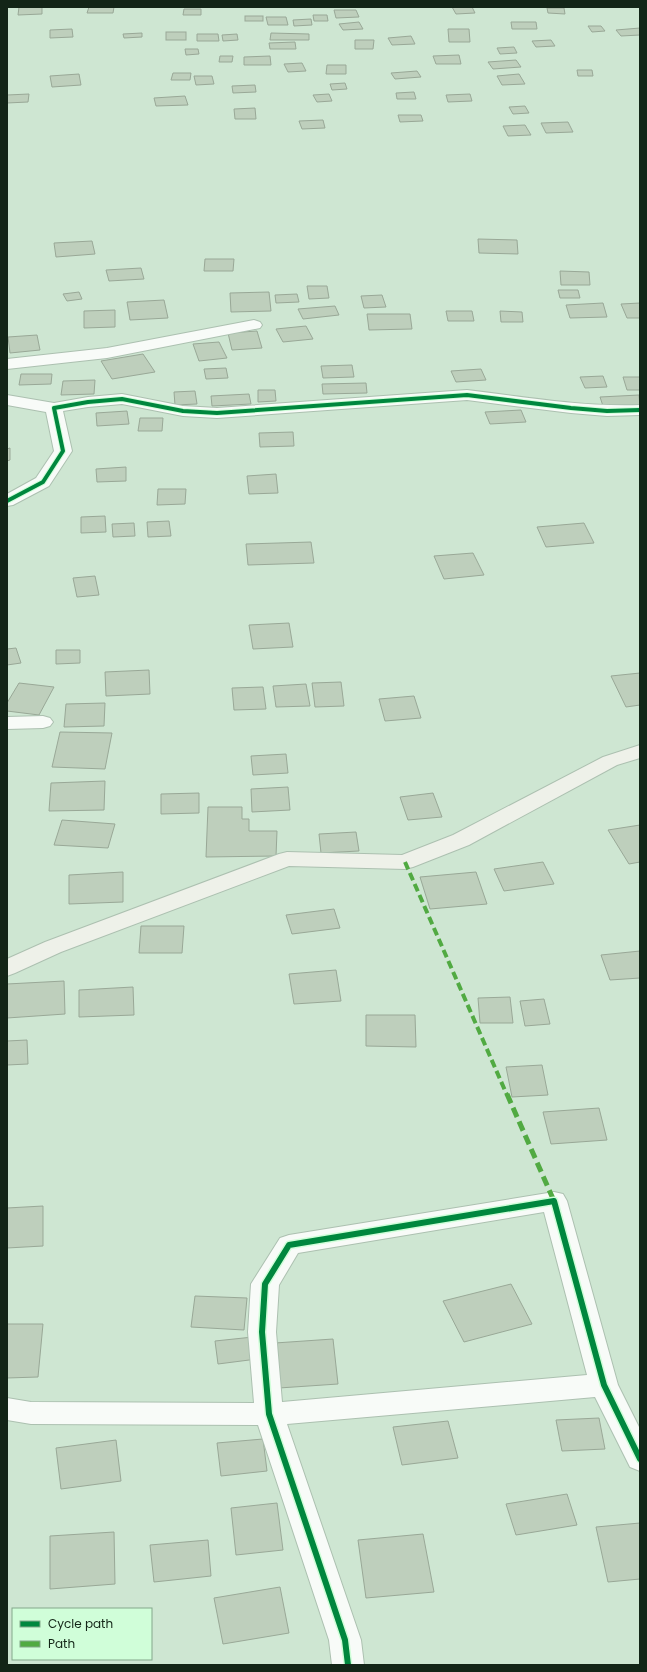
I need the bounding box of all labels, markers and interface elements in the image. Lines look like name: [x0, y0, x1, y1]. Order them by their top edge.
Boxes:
legend: [12, 1608, 152, 1660]
text: Cycle path: [48, 1615, 113, 1632]
text: Path: [48, 1635, 75, 1652]

